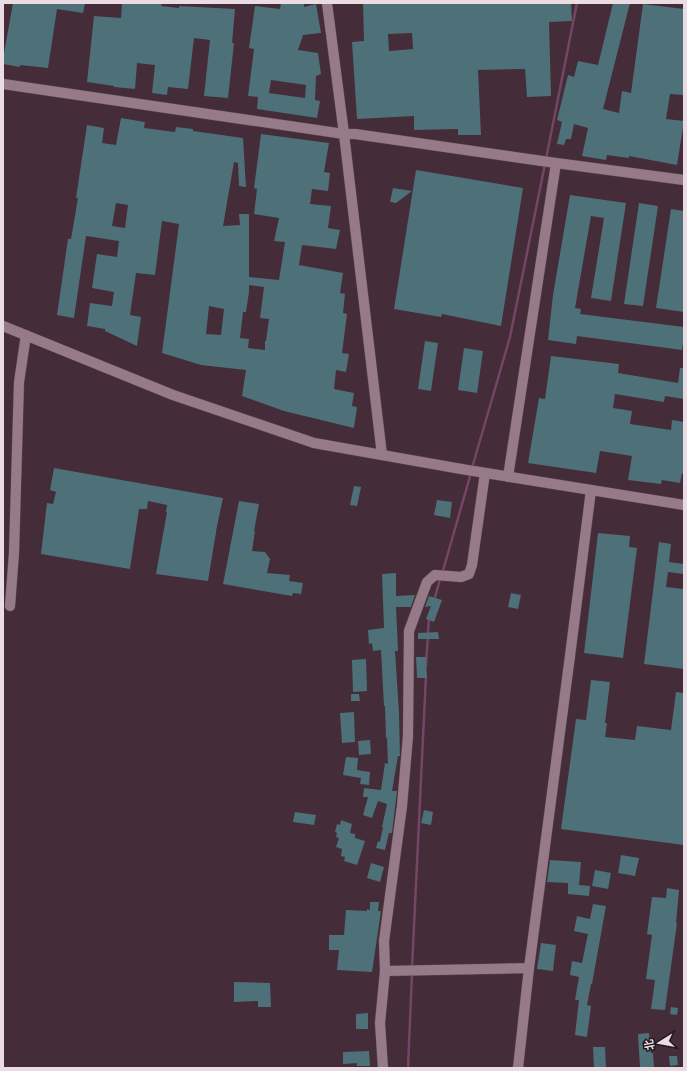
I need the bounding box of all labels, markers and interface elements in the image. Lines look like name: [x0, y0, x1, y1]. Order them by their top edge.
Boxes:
north arrow: [639, 1023, 679, 1063]
text: 北: [640, 1038, 657, 1052]

